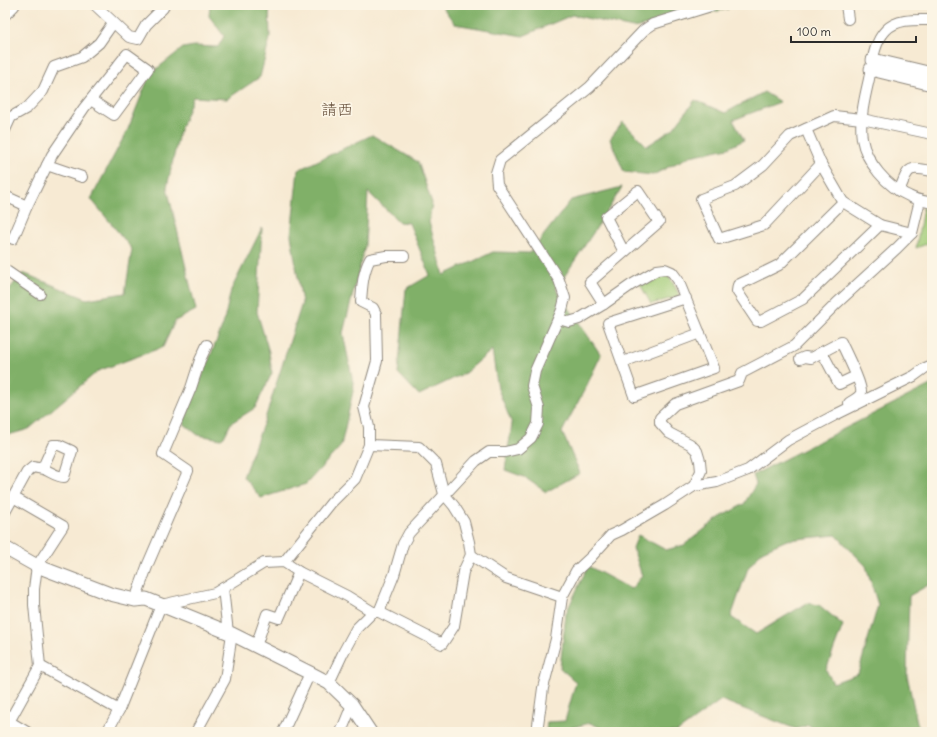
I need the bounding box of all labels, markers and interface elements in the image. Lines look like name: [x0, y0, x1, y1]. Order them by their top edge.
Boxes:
scale bar: [791, 18, 916, 44]
text: 100 m: [797, 24, 831, 39]
district label: 請西: [321, 99, 353, 119]

